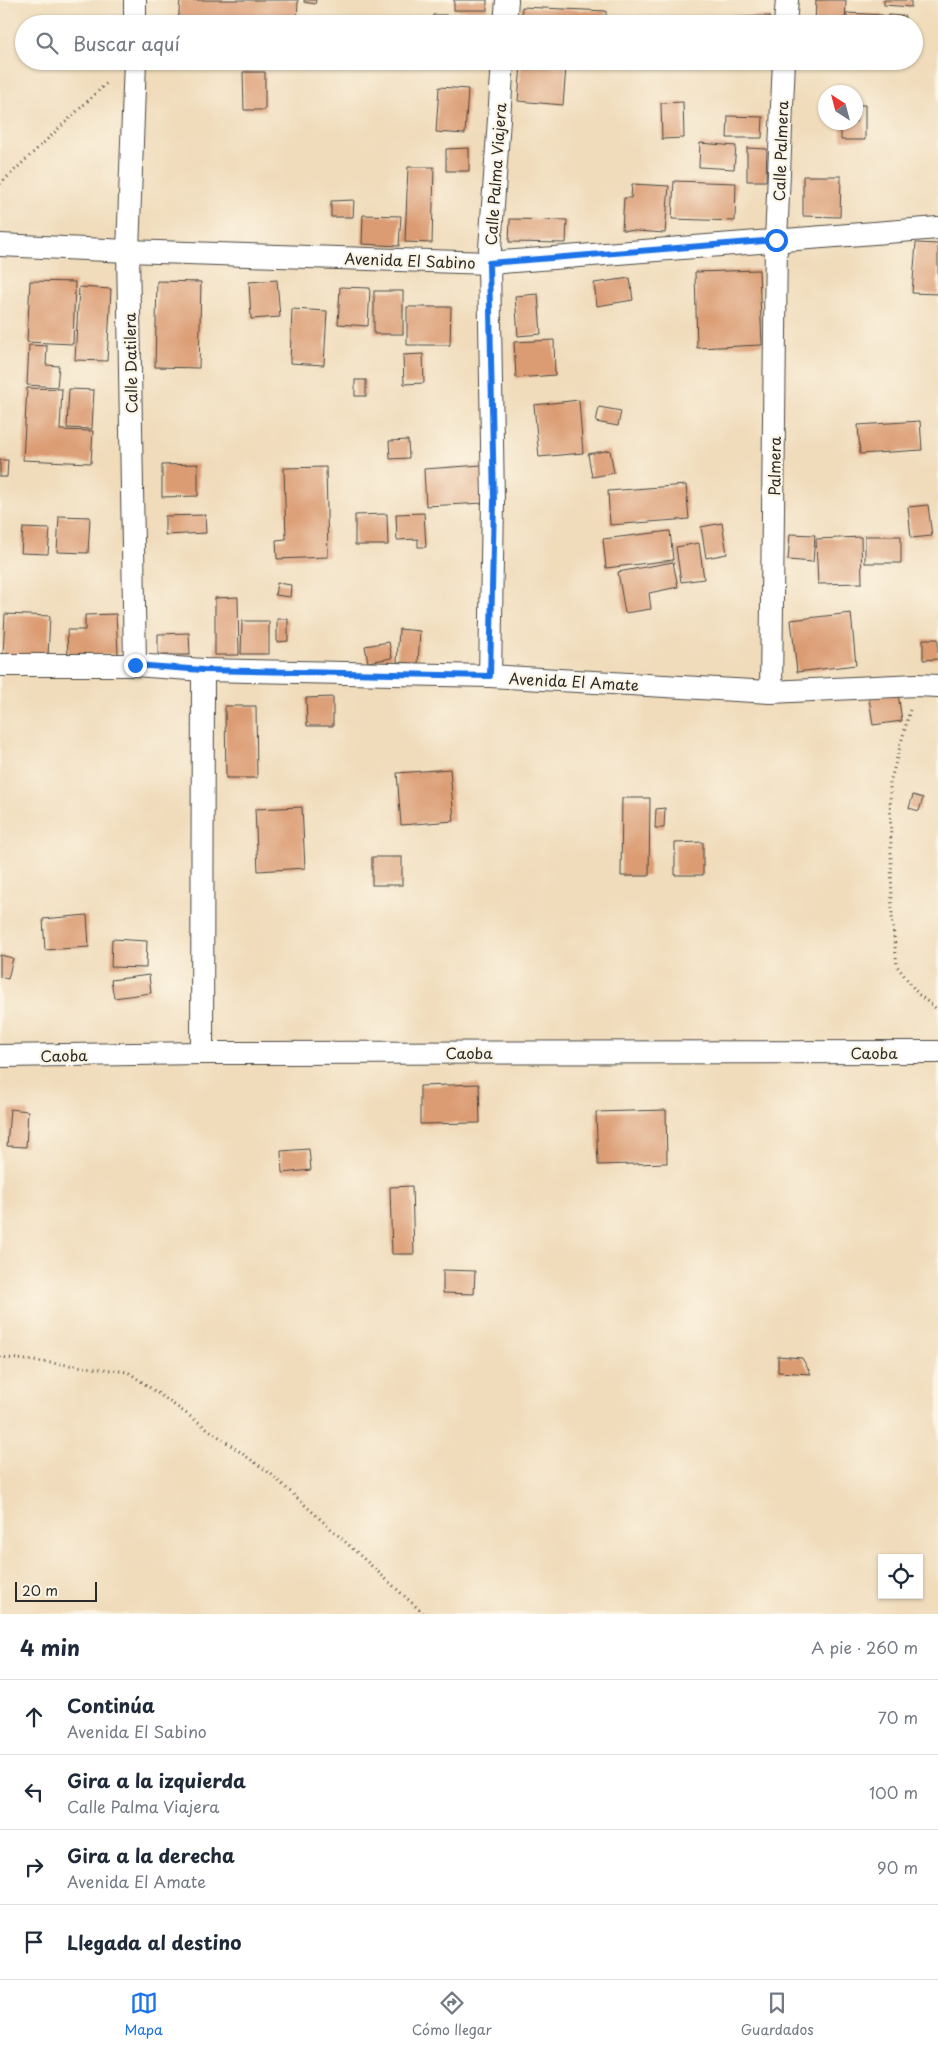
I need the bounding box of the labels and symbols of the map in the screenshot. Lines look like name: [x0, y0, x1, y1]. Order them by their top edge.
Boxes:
north arrow: [818, 85, 863, 130]
street label: Calle Palmera: [767, 99, 793, 202]
street label: Calle Palma Viajera: [479, 101, 511, 246]
route start: [765, 229, 788, 252]
street label: Avenida El Sabino: [344, 246, 476, 274]
street label: Calle Datilera: [118, 312, 142, 414]
street label: Palmera: [762, 435, 786, 496]
route end: [124, 654, 147, 677]
street label: Avenida El Amate: [508, 666, 640, 696]
street label: Caoba: [445, 1041, 493, 1064]
street label: Caoba: [850, 1041, 898, 1064]
street label: Caoba: [40, 1043, 88, 1067]
scale bar: [15, 1579, 98, 1602]

